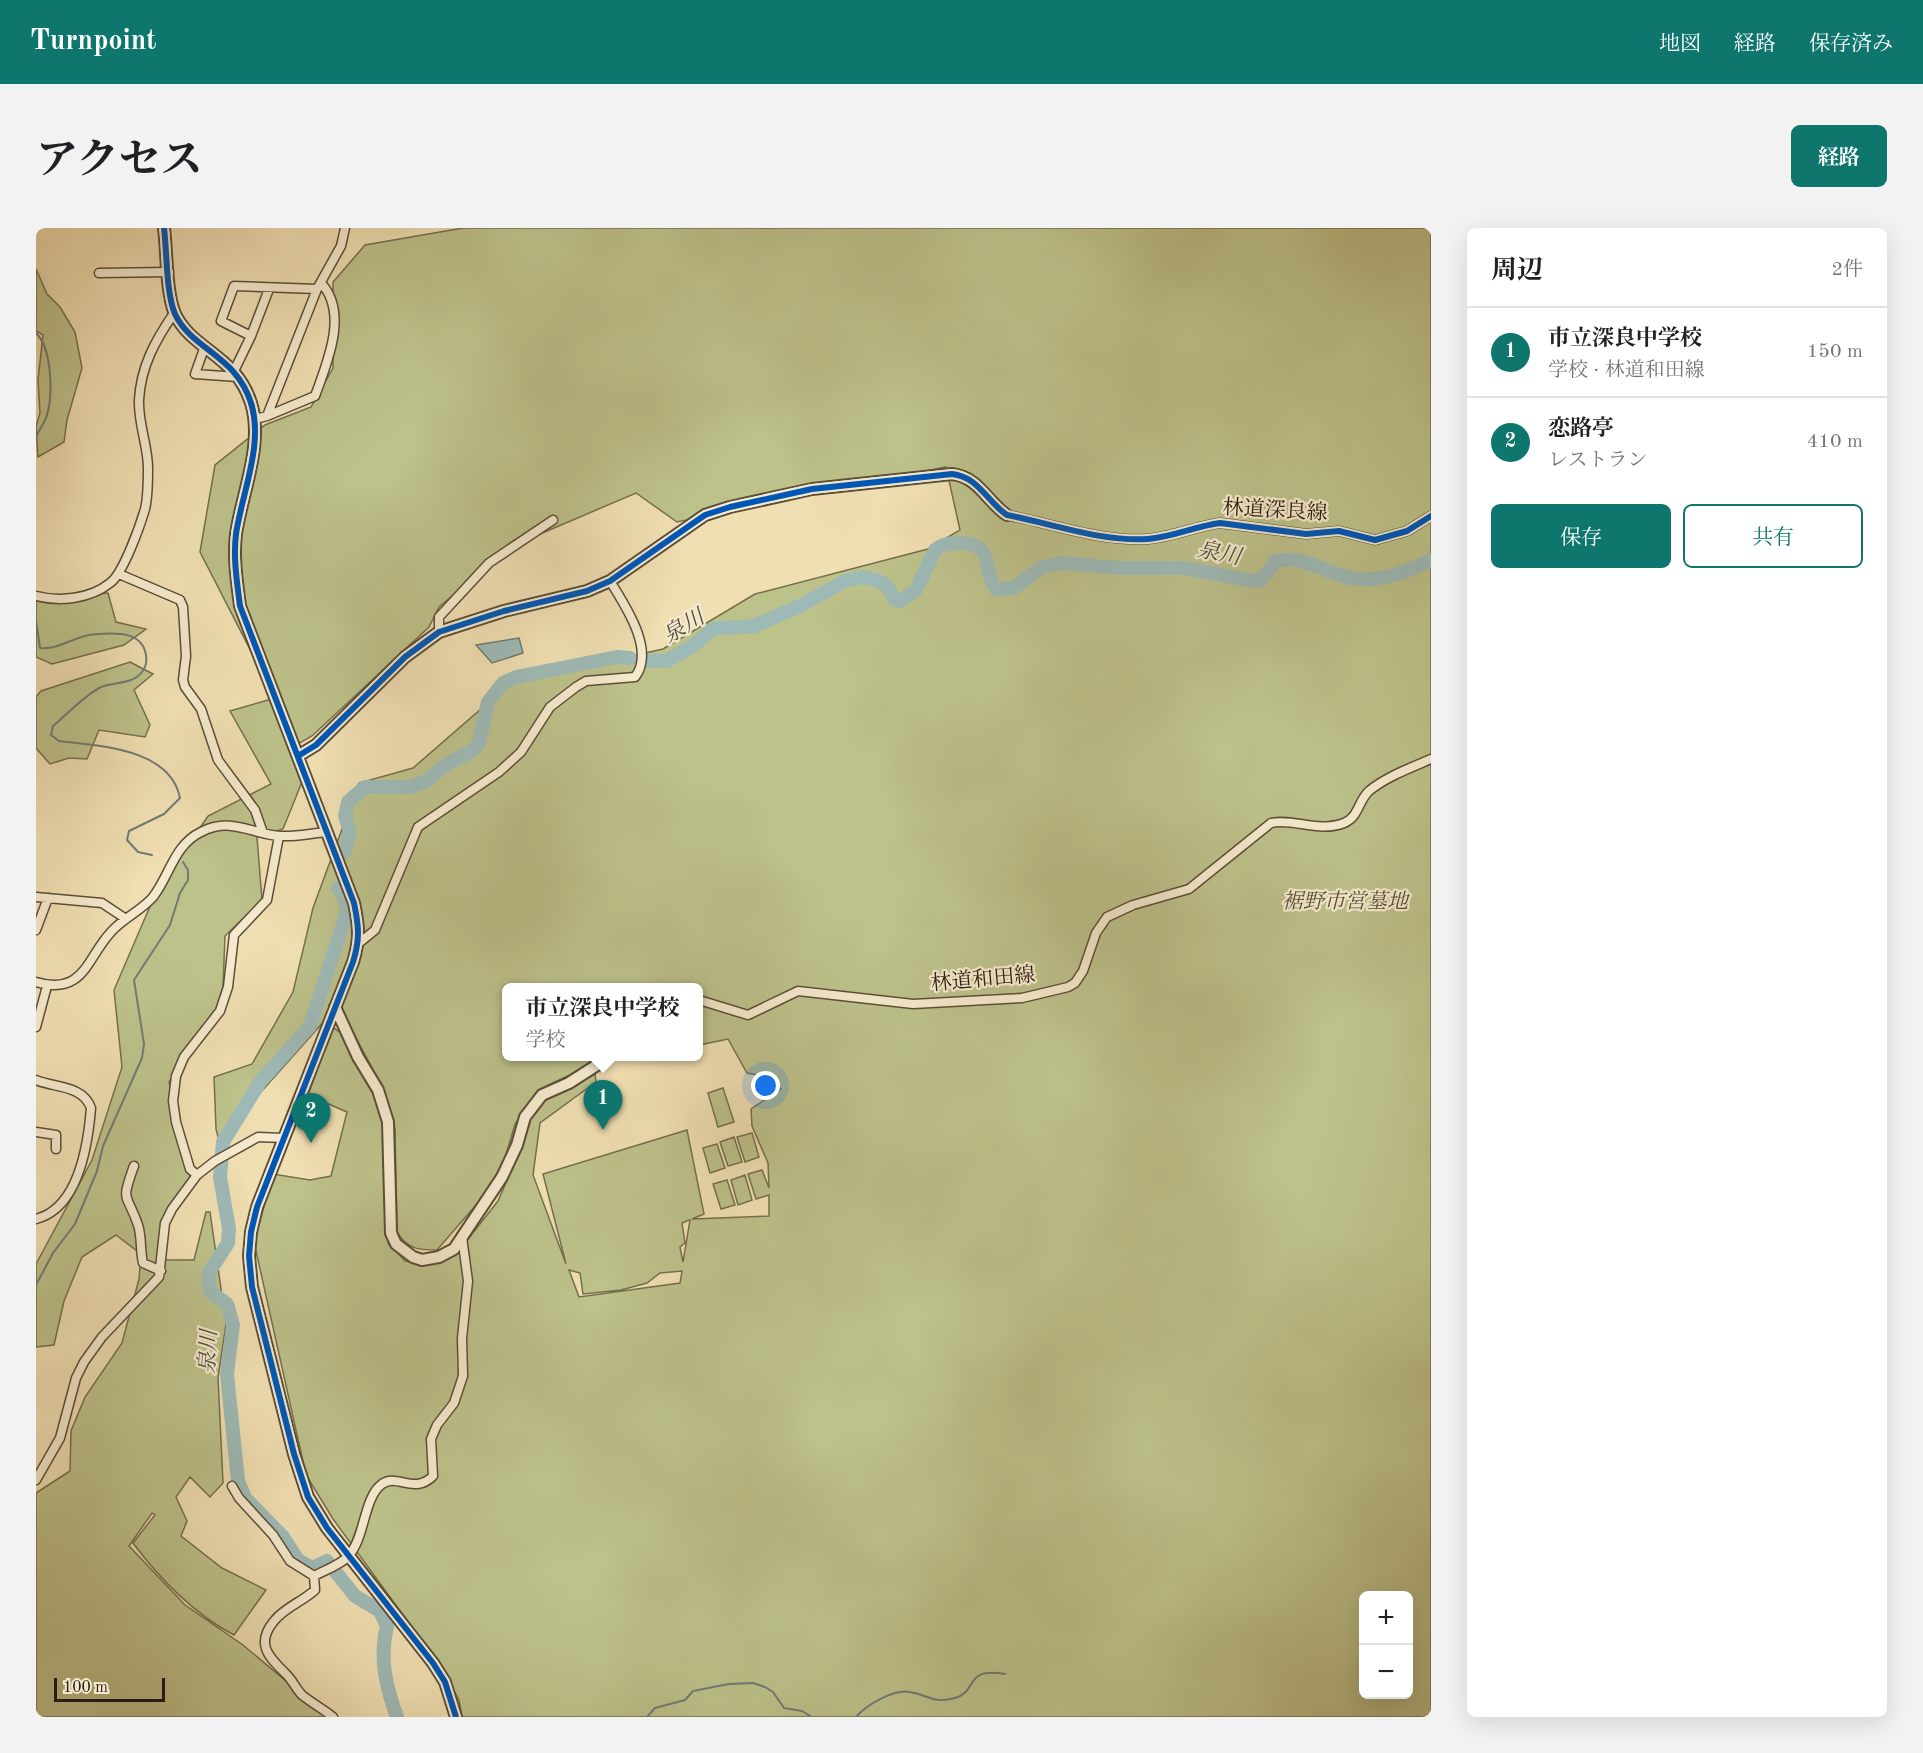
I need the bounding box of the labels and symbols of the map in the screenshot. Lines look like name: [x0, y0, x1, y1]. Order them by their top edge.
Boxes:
street label: 林道深良線: [1222, 496, 1328, 524]
water label: 泉川: [1195, 537, 1245, 569]
water label: 泉川: [658, 603, 710, 648]
park label: 裾野市営墓地: [1282, 890, 1410, 913]
street label: 林道和田線: [930, 963, 1036, 995]
your location: [751, 1071, 780, 1100]
pin: 1: [584, 1080, 622, 1130]
pin: 2: [292, 1094, 330, 1143]
water label: 泉川: [195, 1327, 221, 1375]
scale bar: [54, 1675, 165, 1702]

